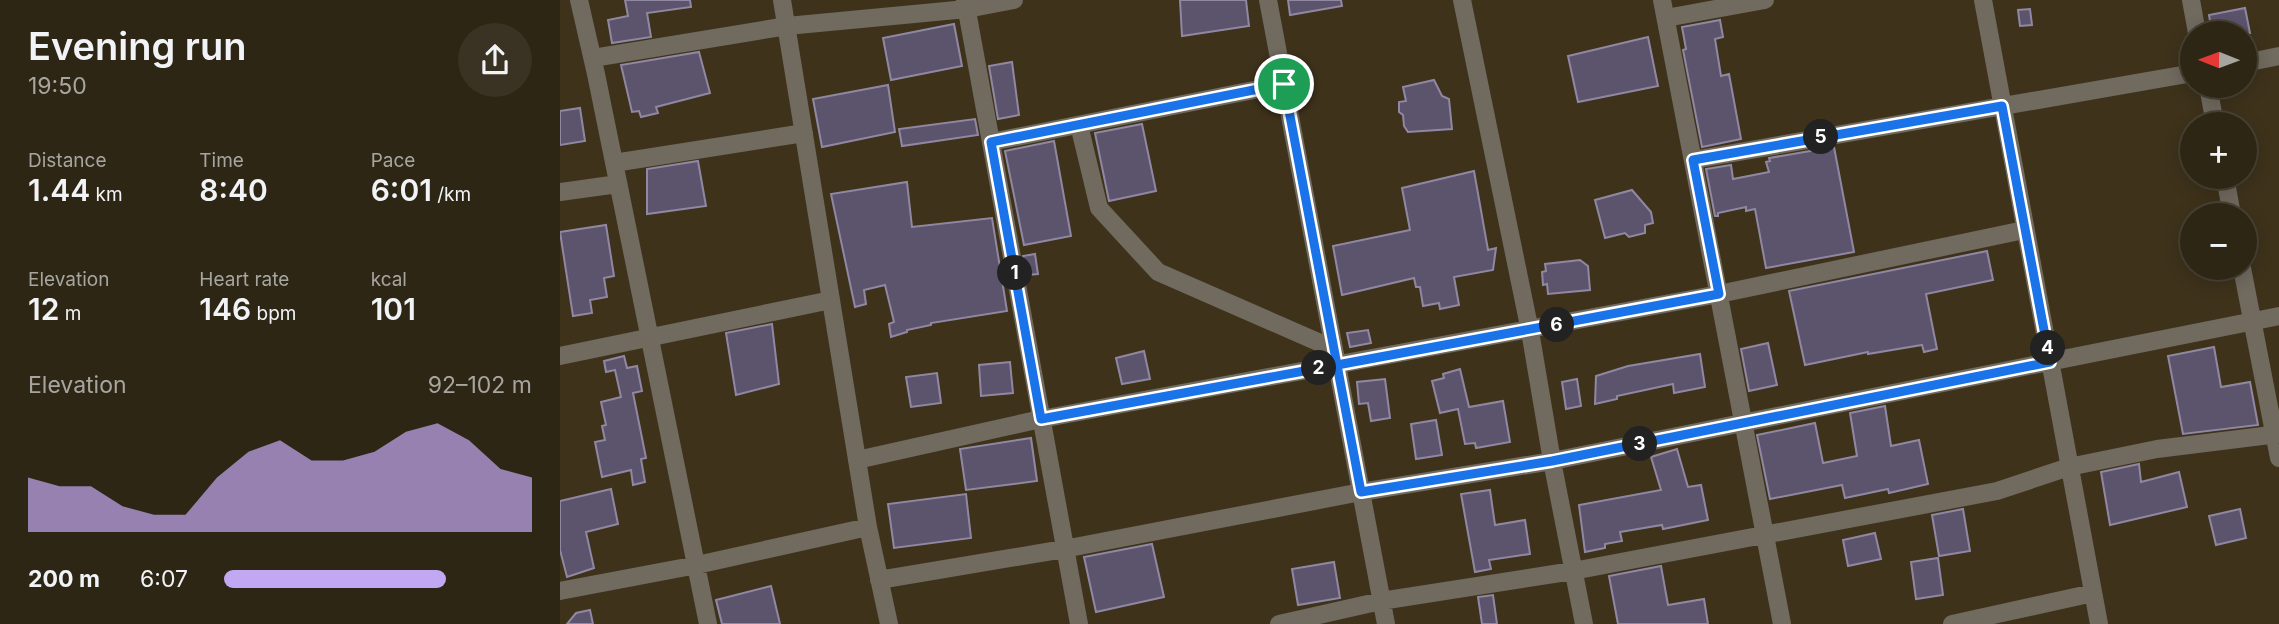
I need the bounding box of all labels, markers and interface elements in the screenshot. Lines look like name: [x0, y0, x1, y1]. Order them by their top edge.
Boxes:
north arrow: [2180, 21, 2258, 98]
map controls: [2180, 21, 2257, 280]
text: Evening run: [28, 23, 246, 69]
button: share: [458, 23, 532, 97]
pin: [1254, 54, 1314, 114]
icon: arrive: [1265, 65, 1303, 103]
text: 19:50: [28, 72, 87, 100]
button: +: [2180, 112, 2257, 189]
pin: 5: [1804, 120, 1838, 154]
text: 5: [1814, 125, 1827, 148]
text: Distance: [28, 149, 106, 172]
text: Time: [199, 149, 244, 172]
text: Pace: [371, 149, 415, 172]
text: 1.44: [28, 172, 90, 208]
text: 8:40: [199, 172, 268, 208]
text: 6:01: [371, 172, 432, 208]
text: km: [90, 183, 123, 206]
text: /km: [432, 183, 471, 206]
button: −: [2180, 203, 2257, 280]
pin: 1: [998, 256, 1032, 290]
text: 1: [1010, 261, 1019, 284]
text: Elevation: [28, 268, 109, 291]
text: Heart rate: [199, 268, 289, 291]
text: kcal: [371, 268, 407, 291]
text: 12: [28, 291, 59, 327]
text: 146: [199, 291, 251, 327]
text: 101: [371, 291, 416, 327]
text: m: [59, 302, 81, 325]
text: bpm: [251, 302, 296, 325]
pin: 6: [1539, 308, 1574, 342]
text: 6: [1550, 313, 1563, 336]
pin: 4: [2030, 330, 2066, 366]
text: 4: [2041, 336, 2054, 359]
pin: 2: [1302, 350, 1336, 386]
text: 2: [1313, 356, 1324, 379]
text: Elevation: [28, 371, 127, 399]
text: 92–102 m: [428, 371, 532, 399]
pin: 3: [1622, 426, 1658, 462]
text: 3: [1633, 432, 1646, 455]
text: 200 m: [28, 565, 100, 593]
text: 6:07: [140, 565, 188, 593]

